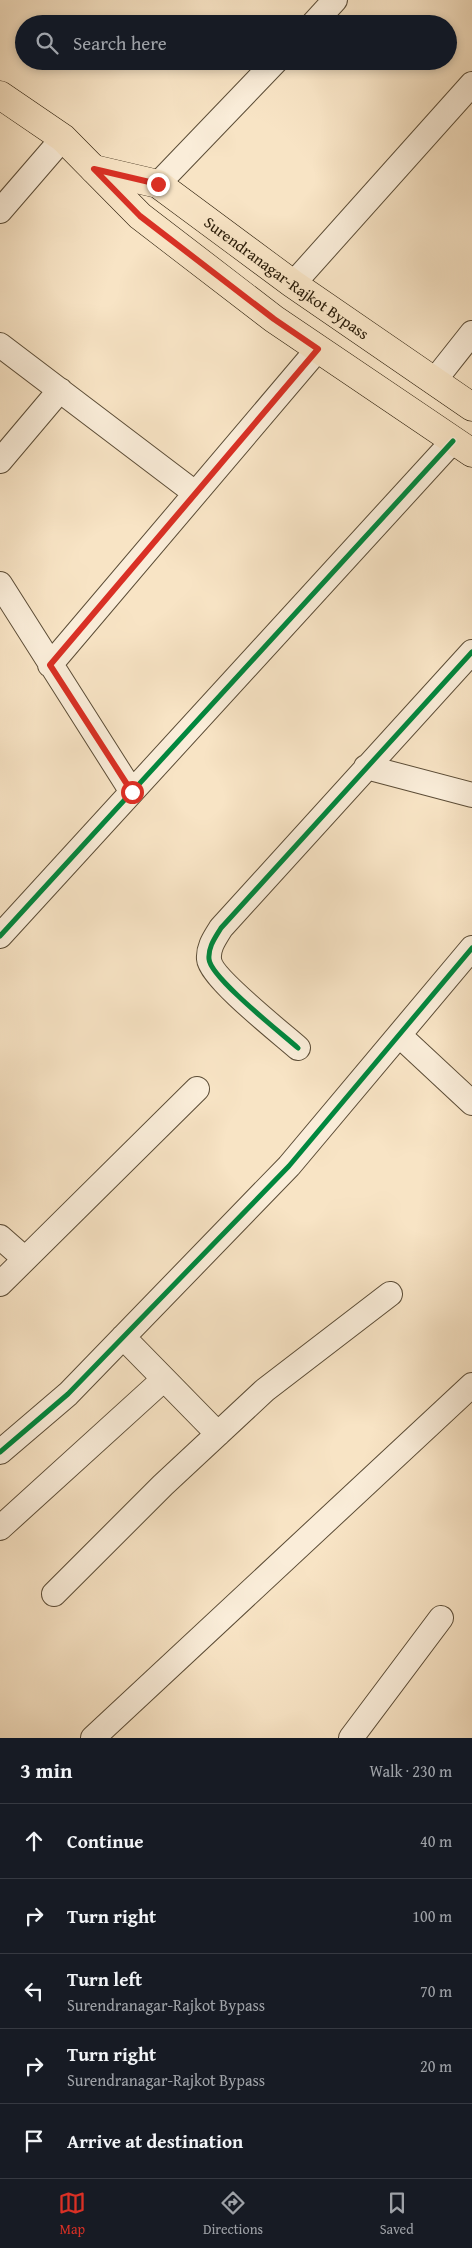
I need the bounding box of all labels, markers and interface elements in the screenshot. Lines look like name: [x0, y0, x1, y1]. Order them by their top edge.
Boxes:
search box: [15, 15, 457, 70]
icon: search: [33, 29, 61, 57]
text: Search here: [73, 29, 167, 57]
route end: [147, 173, 170, 196]
street label: Surendranagar-Rajkot Bypass: [199, 210, 374, 345]
route start: [121, 781, 144, 804]
text: 3 min: [20, 1755, 72, 1786]
text: Walk · 230 m: [369, 1759, 452, 1783]
icon: ahead: [20, 1827, 48, 1855]
text: Continue: [67, 1827, 144, 1855]
text: 40 m: [420, 1829, 452, 1853]
icon: right: [20, 1902, 48, 1930]
text: Turn right: [67, 1902, 156, 1930]
text: 100 m: [412, 1904, 452, 1928]
text: Turn left: [67, 1965, 142, 1993]
icon: left: [20, 1977, 48, 2005]
text: 70 m: [420, 1979, 452, 2003]
text: Surendranagar-Rajkot Bypass: [67, 1993, 265, 2017]
text: Turn right: [67, 2040, 156, 2068]
icon: right: [20, 2052, 48, 2080]
text: 20 m: [420, 2054, 452, 2078]
text: Surendranagar-Rajkot Bypass: [67, 2068, 265, 2092]
icon: arrive: [20, 2127, 48, 2155]
text: Arrive at destination: [67, 2127, 243, 2155]
tab: Map: [58, 2189, 86, 2239]
tab: Directions: [203, 2189, 263, 2239]
tab: Saved: [380, 2189, 414, 2239]

